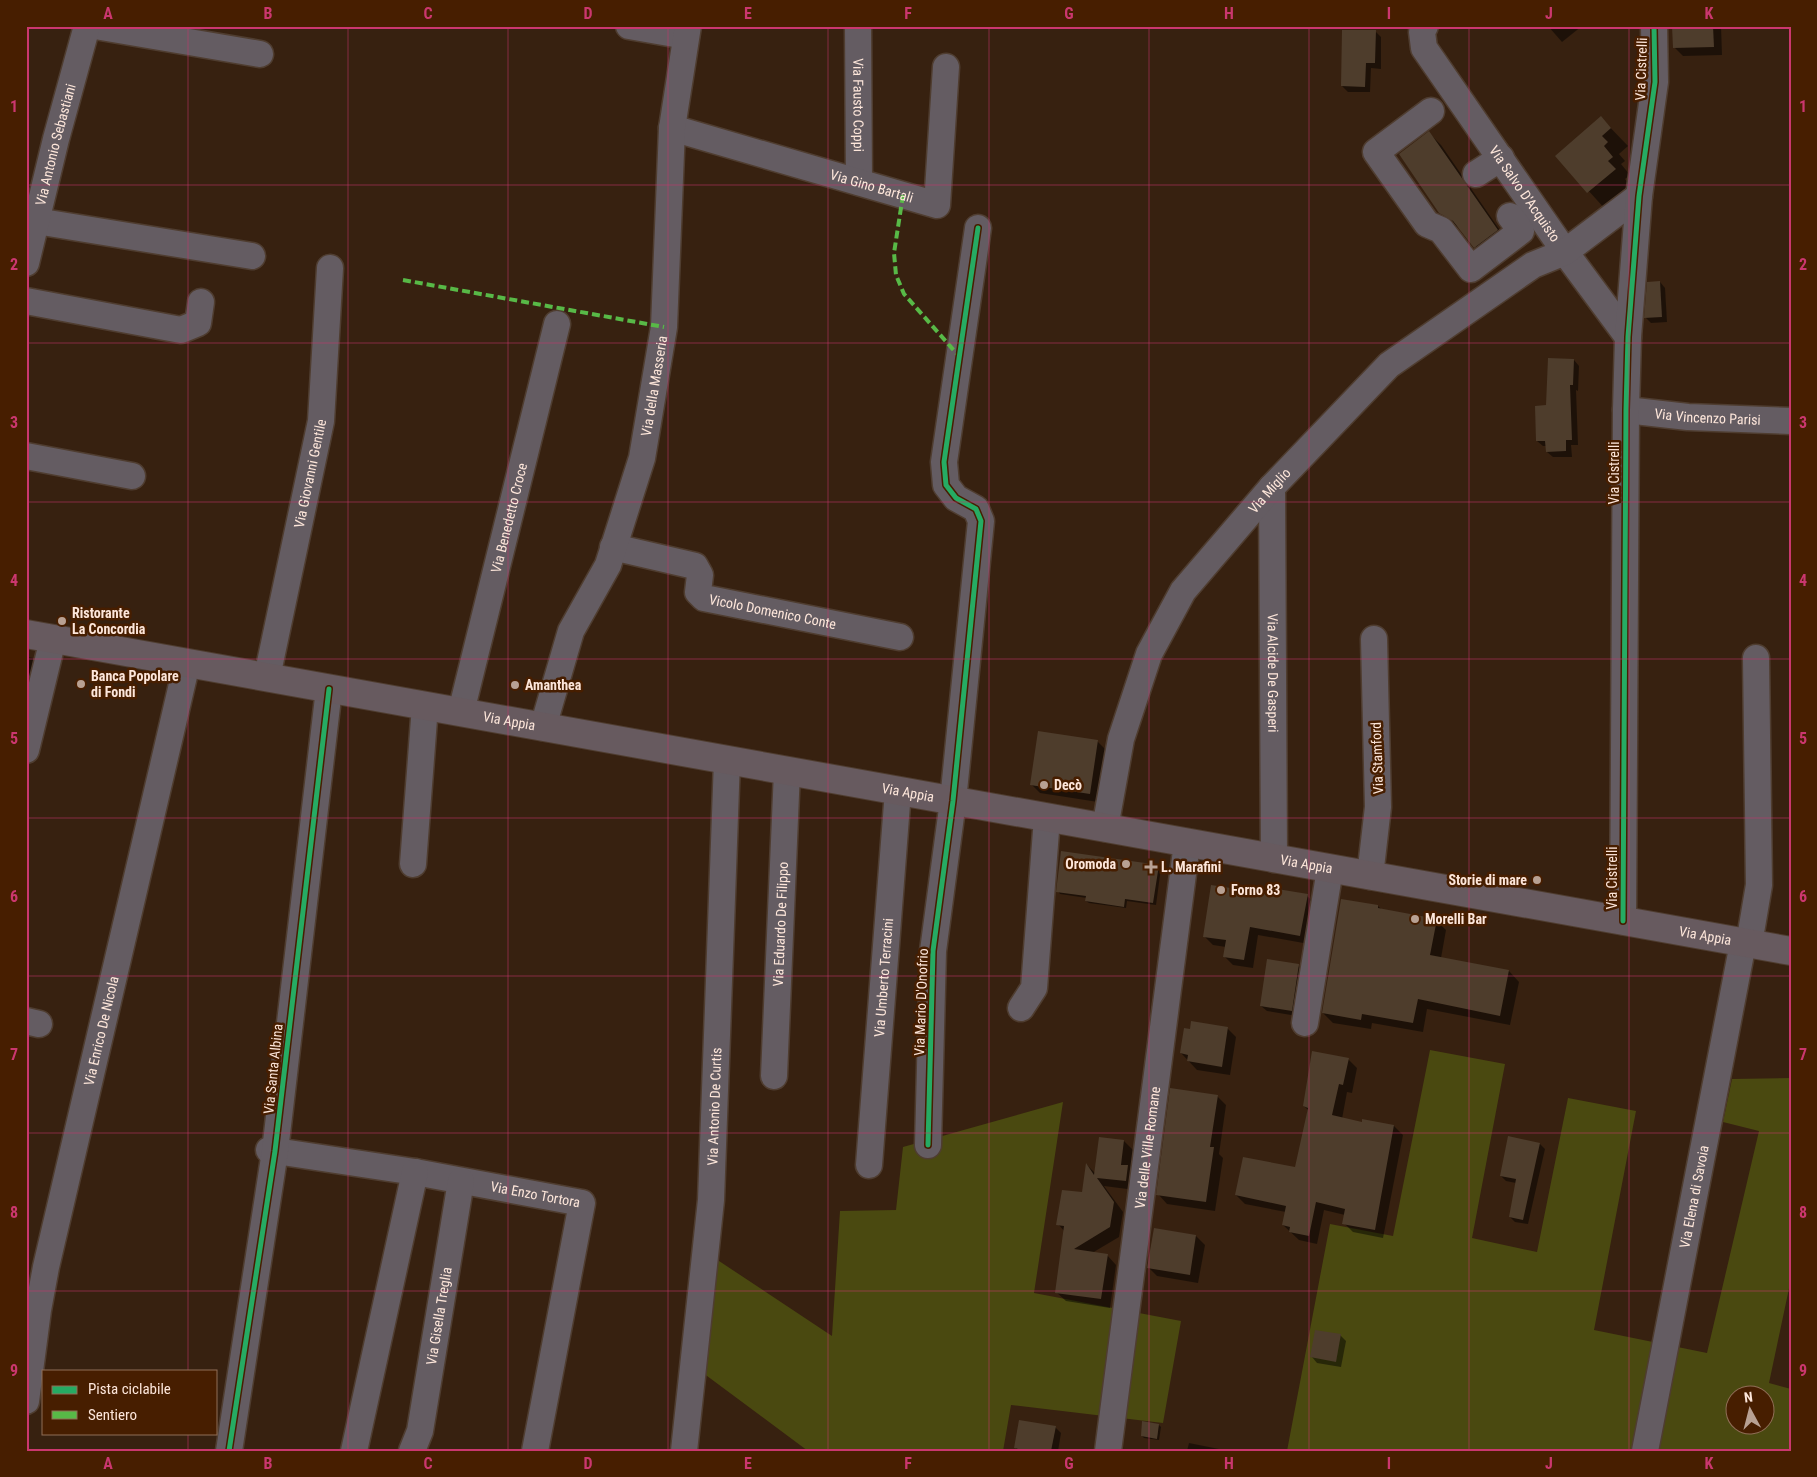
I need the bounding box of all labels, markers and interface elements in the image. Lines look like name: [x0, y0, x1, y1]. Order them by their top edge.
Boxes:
text: A: [103, 4, 113, 23]
text: B: [264, 4, 273, 23]
text: C: [423, 4, 433, 23]
text: D: [583, 4, 593, 23]
text: E: [744, 4, 752, 23]
text: F: [904, 4, 912, 23]
text: G: [1064, 4, 1074, 23]
text: H: [1224, 4, 1234, 23]
text: I: [1387, 4, 1391, 23]
text: J: [1545, 4, 1553, 23]
text: K: [1705, 4, 1714, 23]
street label: Via Cistrelli: [1632, 37, 1650, 101]
street label: Via Fausto Coppi: [850, 58, 867, 152]
street label: Via Antonio Sebastiani: [32, 82, 79, 207]
text: 1: [10, 97, 18, 116]
text: 1: [1799, 97, 1807, 116]
street label: Via Salvo D'Acquisto: [1486, 143, 1563, 245]
street label: Via Gino Bartali: [828, 166, 915, 206]
text: 2: [10, 255, 18, 274]
text: 2: [1799, 255, 1807, 274]
street label: Via della Masseria: [638, 334, 670, 437]
street label: Via Vincenzo Parisi: [1654, 405, 1761, 428]
text: 3: [10, 413, 18, 432]
text: 3: [1799, 413, 1807, 432]
street label: Via Giovanni Gentile: [291, 417, 329, 529]
street label: Via Cistrelli: [1606, 442, 1622, 505]
street label: Via Benedetto Croce: [488, 461, 530, 574]
street label: Via Miglio: [1245, 465, 1294, 517]
text: 4: [10, 571, 18, 590]
text: 4: [1799, 571, 1807, 590]
street label: Vicolo Domenico Conte: [708, 591, 838, 632]
place label: Ristorante La Concordia: [72, 605, 146, 637]
street label: Via Alcide De Gasperi: [1265, 614, 1281, 732]
marker: Ristorante La Concordia: [56, 615, 68, 627]
place label: Banca Popolare di Fondi: [91, 668, 179, 700]
place label: Amanthea: [525, 677, 582, 693]
marker: Banca Popolare di Fondi: [75, 678, 87, 690]
marker: Amanthea: [509, 679, 521, 691]
street label: Via Appia: [482, 708, 537, 733]
street label: Via Stamford: [1368, 722, 1386, 794]
text: 5: [10, 729, 18, 748]
text: 5: [1799, 729, 1807, 748]
place label: Decò: [1054, 777, 1082, 793]
marker: Decò: [1038, 779, 1050, 791]
street label: Via Appia: [880, 780, 935, 805]
street label: Via Cistrelli: [1604, 847, 1620, 910]
street label: Via Appia: [1279, 851, 1334, 877]
place label: Oromoda: [1065, 856, 1116, 872]
marker: Oromoda: [1120, 858, 1132, 870]
place label: L. Marafini: [1161, 859, 1221, 875]
marker: L. Marafini: [1145, 861, 1157, 873]
street label: Via Eduardo De Filippo: [770, 862, 791, 987]
place label: Storie di mare: [1448, 872, 1527, 888]
marker: Storie di mare: [1531, 874, 1543, 886]
place label: Forno 83: [1231, 882, 1280, 898]
marker: Forno 83: [1215, 884, 1227, 896]
text: 6: [10, 887, 18, 906]
text: 6: [1799, 887, 1807, 906]
place label: Morelli Bar: [1425, 911, 1487, 927]
marker: Morelli Bar: [1409, 913, 1421, 925]
street label: Via Umberto Terracini: [871, 917, 896, 1038]
street label: Via Appia: [1678, 923, 1733, 948]
street label: Via Mario D'Onofrio: [911, 948, 931, 1056]
street label: Via Enrico De Nicola: [81, 974, 122, 1087]
street label: Via Santa Albina: [260, 1023, 286, 1115]
text: 7: [10, 1045, 18, 1064]
text: 7: [1799, 1045, 1807, 1064]
street label: Via Antonio De Curtis: [704, 1047, 725, 1166]
street label: Via delle Ville Romane: [1132, 1085, 1163, 1210]
street label: Via Elena di Savoia: [1676, 1144, 1712, 1250]
street label: Via Enzo Tortora: [489, 1178, 581, 1210]
text: 8: [10, 1203, 18, 1222]
text: 8: [1799, 1203, 1807, 1222]
street label: Via Gisella Treglia: [423, 1266, 455, 1366]
text: 9: [10, 1361, 18, 1380]
text: 9: [1799, 1361, 1807, 1380]
legend: [42, 1370, 218, 1434]
text: Pista ciclabile: [88, 1380, 171, 1398]
north arrow: [1724, 1384, 1774, 1434]
text: N: [1743, 1389, 1754, 1406]
text: Sentiero: [88, 1406, 137, 1424]
text: A: [103, 1454, 113, 1473]
text: B: [264, 1454, 273, 1473]
text: C: [423, 1454, 433, 1473]
text: D: [583, 1454, 593, 1473]
text: E: [744, 1454, 752, 1473]
text: F: [904, 1454, 912, 1473]
text: G: [1064, 1454, 1074, 1473]
text: H: [1224, 1454, 1234, 1473]
text: I: [1387, 1454, 1391, 1473]
text: J: [1545, 1454, 1553, 1473]
text: K: [1705, 1454, 1714, 1473]

